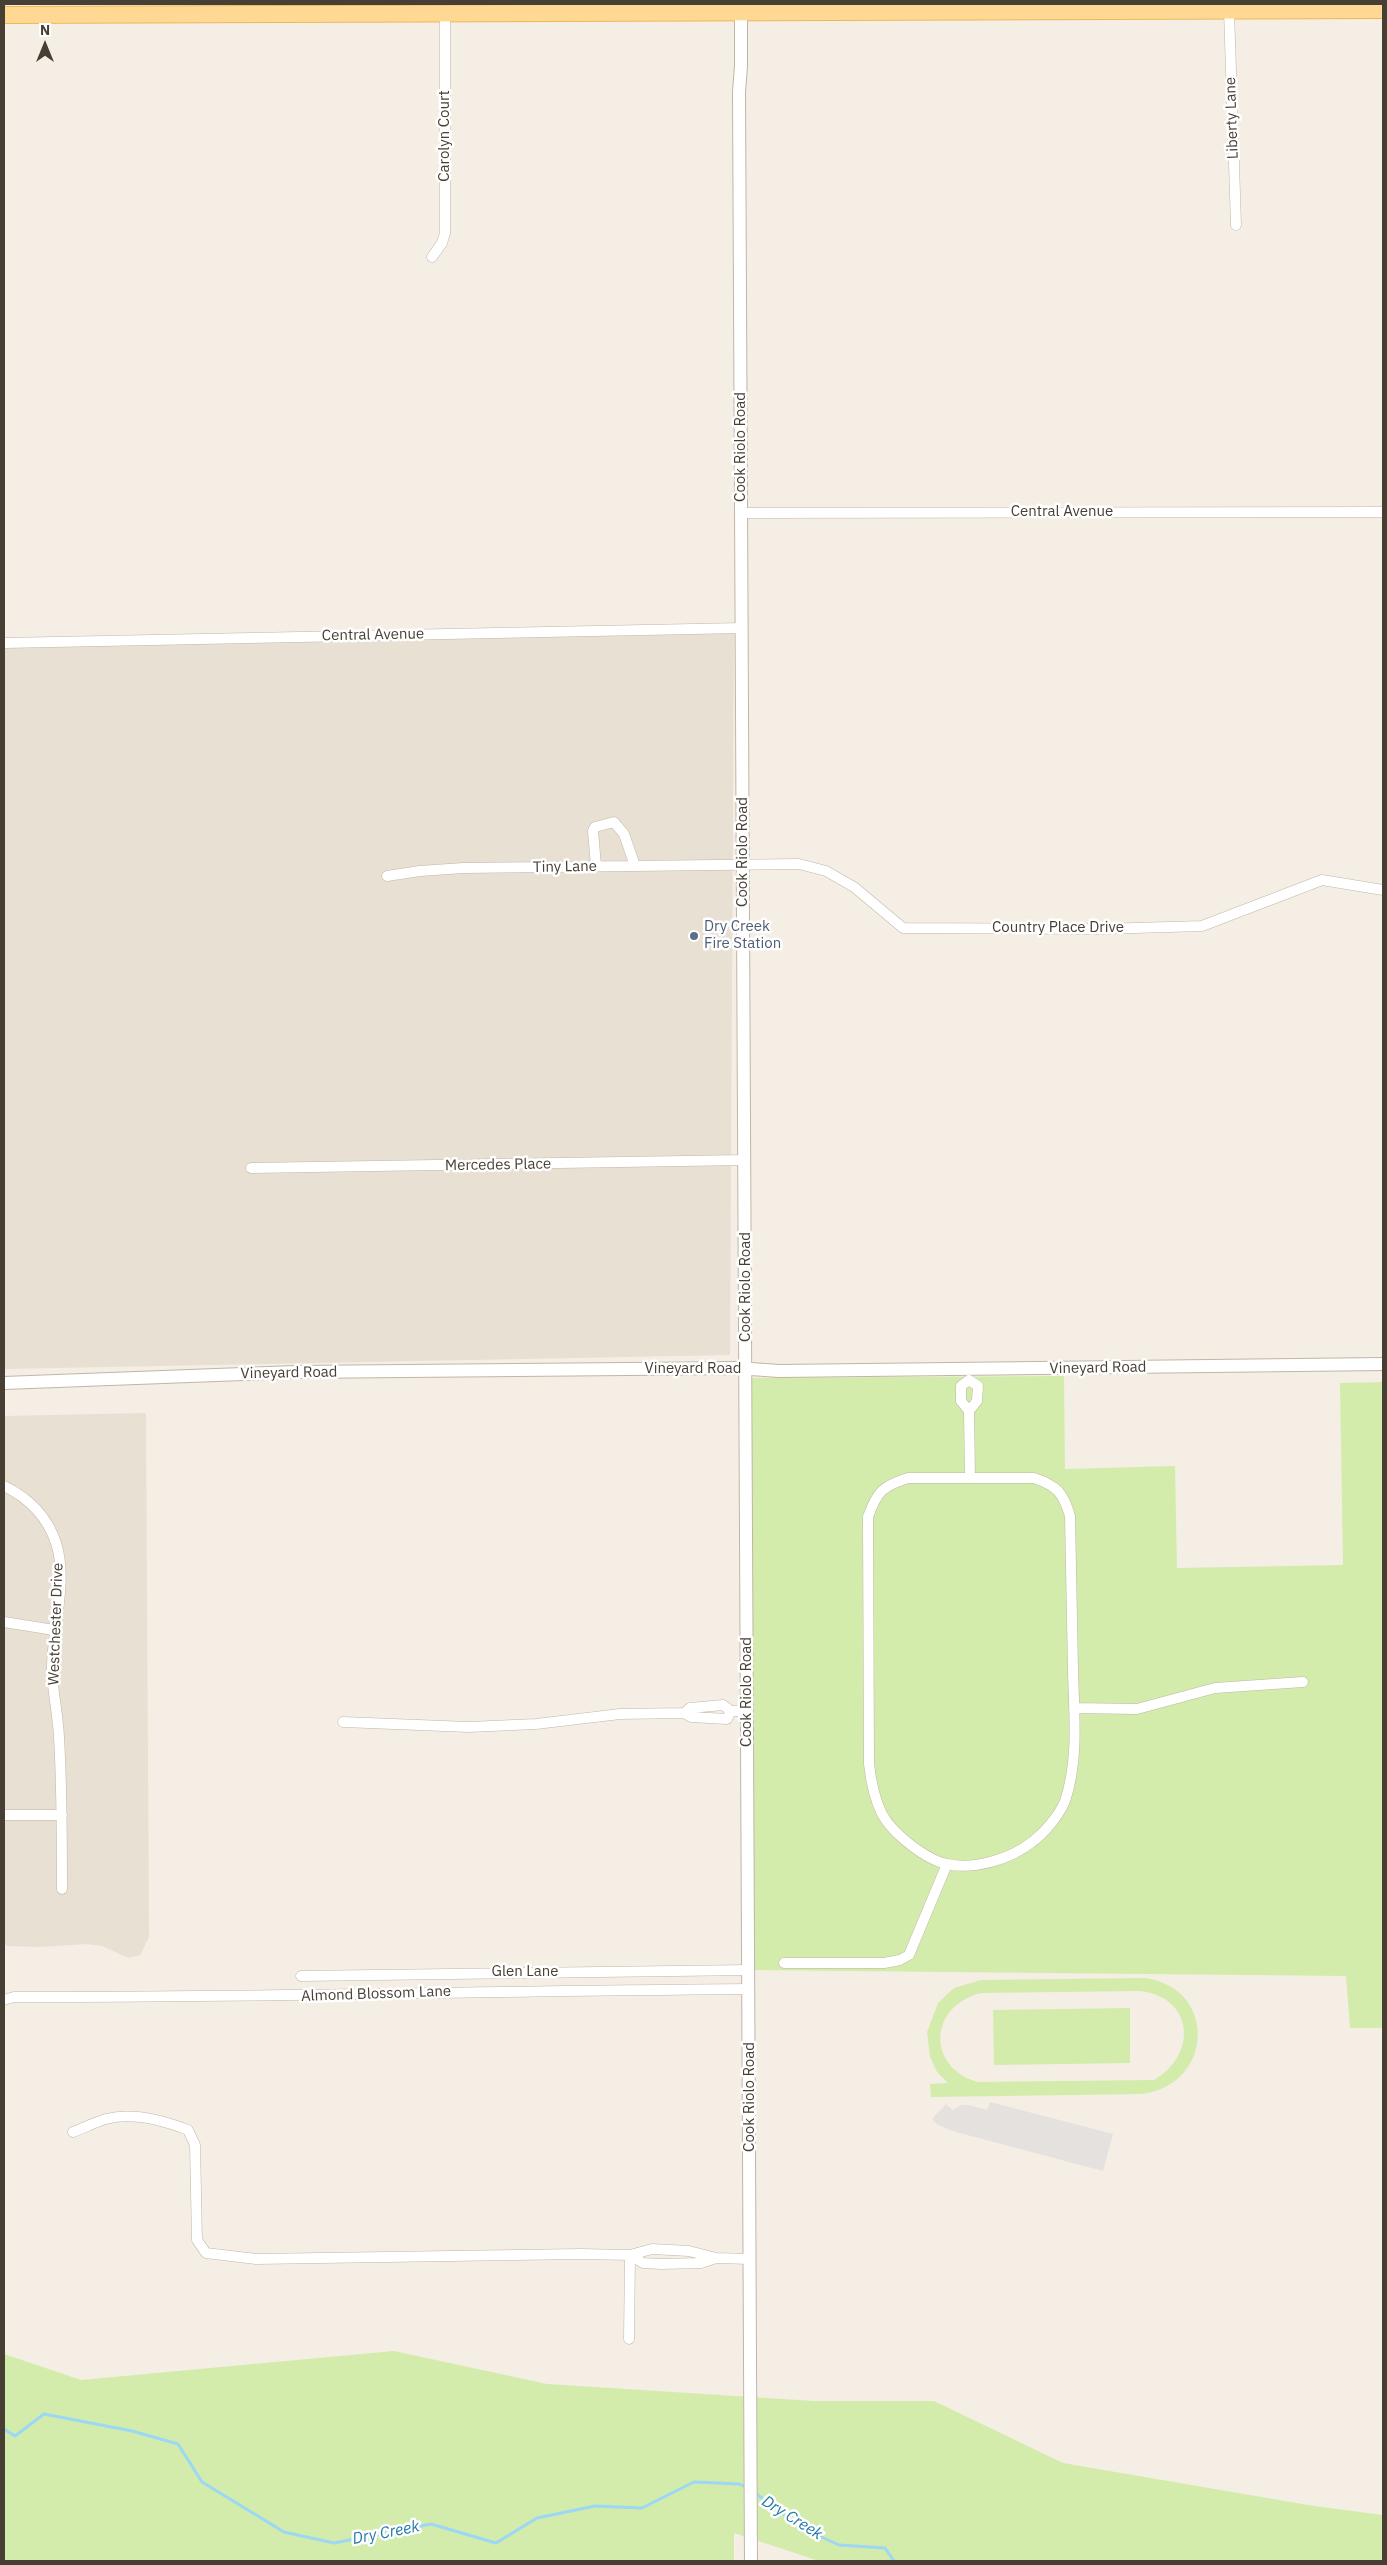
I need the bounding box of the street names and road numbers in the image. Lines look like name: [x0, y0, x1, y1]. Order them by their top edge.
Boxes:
street label: Liberty Lane: [1222, 77, 1242, 159]
street label: Carolyn Court: [436, 90, 454, 182]
street label: Cook Riolo Road: [732, 392, 750, 502]
street label: Central Avenue: [1011, 503, 1113, 521]
street label: Central Avenue: [322, 625, 424, 645]
street label: Cook Riolo Road: [734, 797, 752, 907]
street label: Tiny Lane: [533, 857, 597, 877]
street label: Country Place Drive: [992, 919, 1124, 937]
street label: Mercedes Place: [445, 1155, 551, 1175]
street label: Cook Riolo Road: [737, 1232, 755, 1342]
street label: Vineyard Road: [1049, 1358, 1147, 1378]
street label: Vineyard Road: [645, 1360, 741, 1378]
street label: Vineyard Road: [240, 1363, 338, 1383]
street label: Westchester Drive: [45, 1562, 67, 1686]
street label: Cook Riolo Road: [738, 1637, 756, 1747]
street label: Glen Lane: [491, 1963, 559, 1981]
street label: Almond Blossom Lane: [301, 1982, 451, 2006]
street label: Cook Riolo Road: [741, 2042, 759, 2152]

